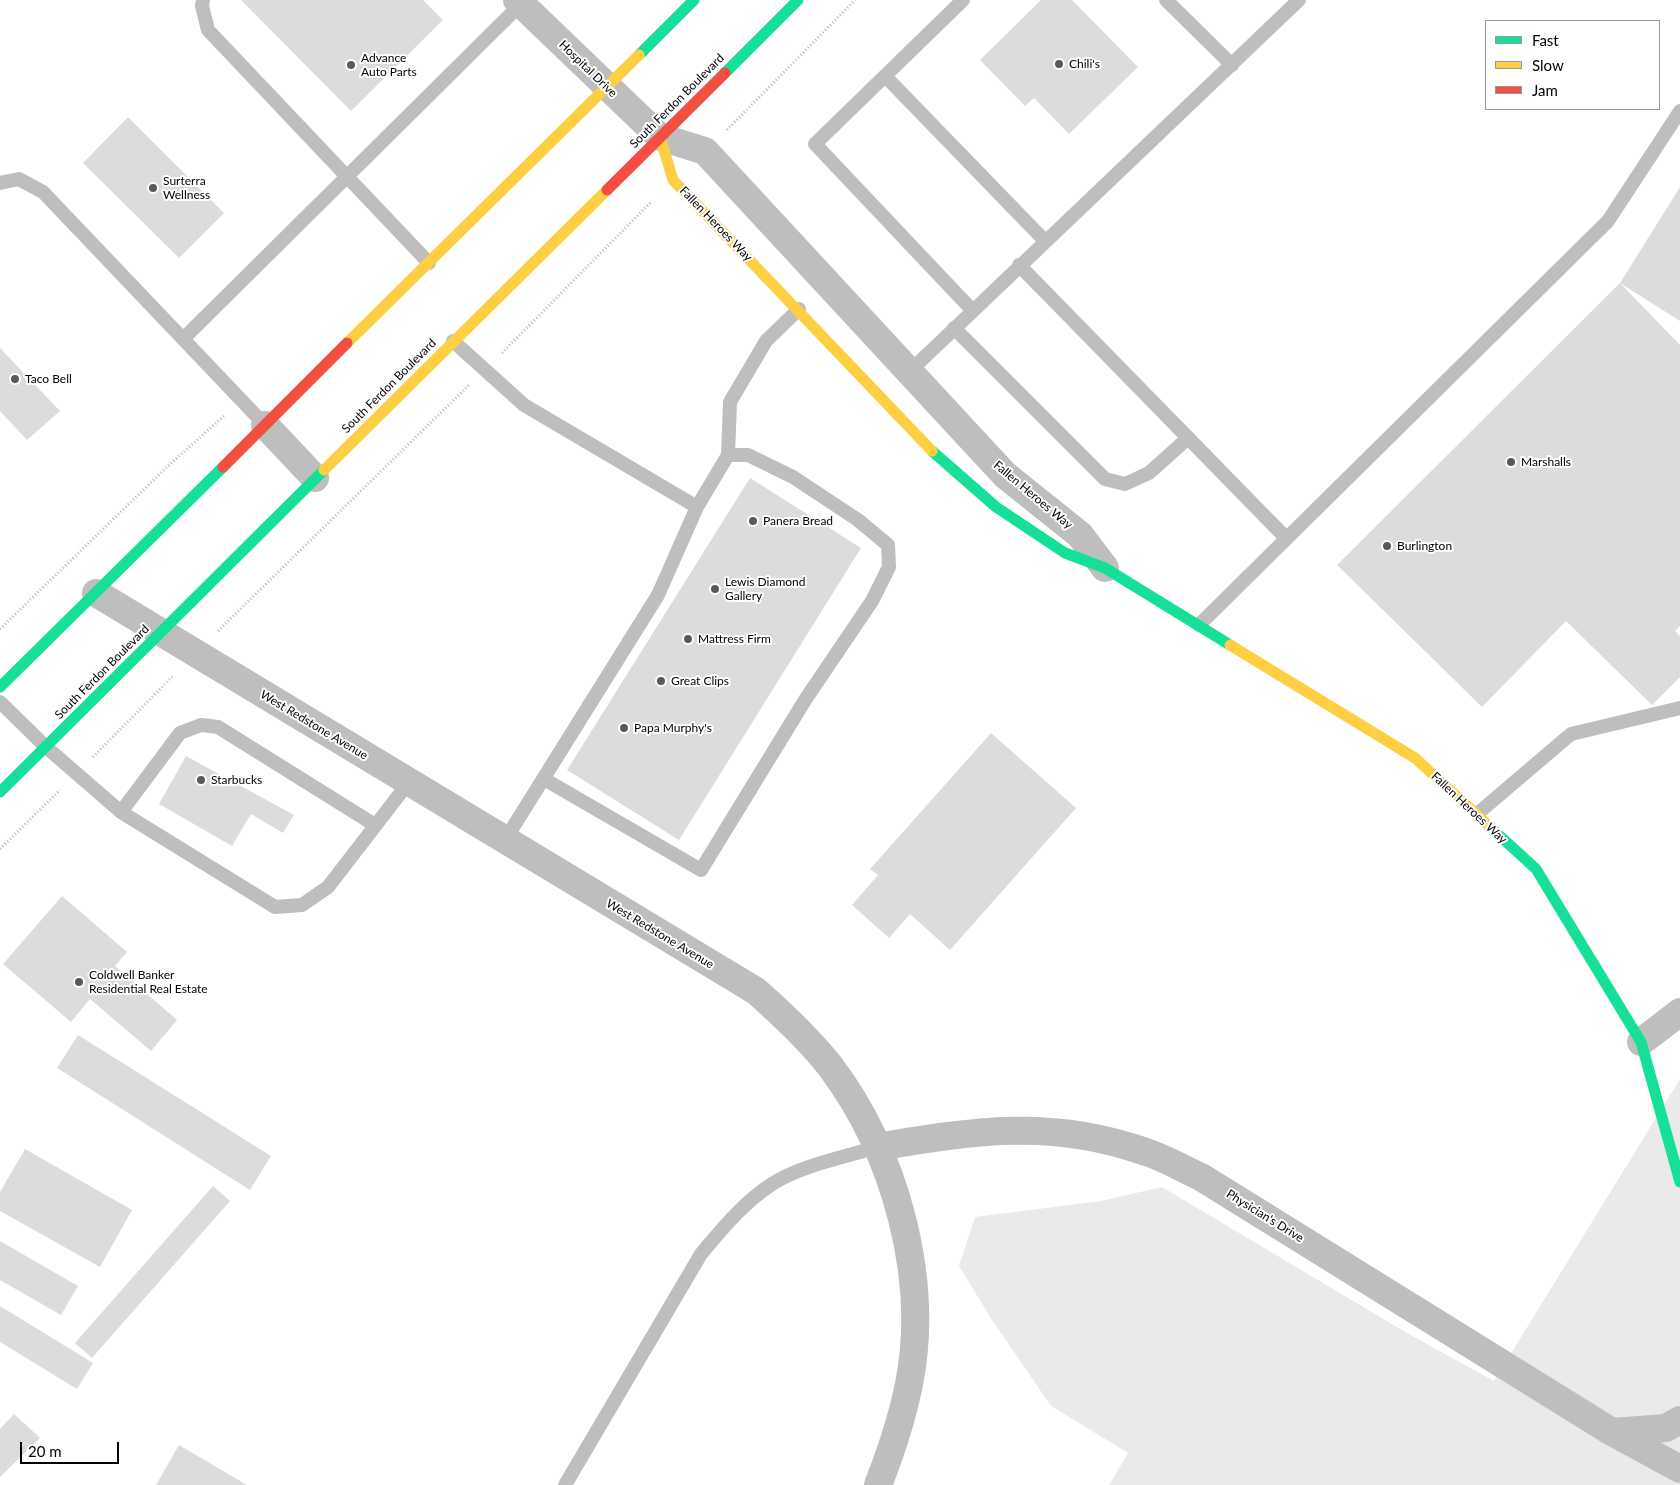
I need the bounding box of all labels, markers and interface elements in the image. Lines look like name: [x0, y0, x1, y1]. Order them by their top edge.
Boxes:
legend: [1485, 20, 1660, 110]
text: Fast: [1532, 31, 1559, 49]
street label: Hospital Drive: [556, 38, 620, 100]
place label: Advance Auto Parts: [361, 51, 417, 79]
street label: South Ferdon Boulevard: [627, 51, 727, 151]
text: Slow: [1532, 56, 1564, 74]
place label: Chili's: [1069, 57, 1100, 71]
marker: Chili's: [1053, 58, 1065, 70]
marker: Advance Auto Parts: [345, 59, 357, 71]
text: Jam: [1532, 81, 1558, 99]
place label: Surterra Wellness: [163, 174, 210, 202]
marker: Surterra Wellness: [147, 182, 159, 194]
street label: Fallen Heroes Way: [677, 184, 755, 264]
street label: South Ferdon Boulevard: [339, 336, 439, 436]
place label: Taco Bell: [25, 372, 72, 386]
marker: Taco Bell: [9, 373, 21, 385]
place label: Marshalls: [1521, 455, 1571, 469]
marker: Marshalls: [1505, 456, 1517, 468]
street label: Fallen Heroes Way: [991, 458, 1075, 532]
place label: Panera Bread: [763, 514, 833, 528]
marker: Panera Bread: [747, 515, 759, 527]
place label: Burlington: [1397, 539, 1452, 553]
marker: Burlington: [1381, 540, 1393, 552]
place label: Lewis Diamond Gallery: [725, 575, 806, 603]
marker: Lewis Diamond Gallery: [709, 583, 721, 595]
street label: South Ferdon Boulevard: [52, 622, 152, 722]
place label: Mattress Firm: [698, 632, 771, 646]
marker: Mattress Firm: [682, 633, 694, 645]
place label: Great Clips: [671, 674, 729, 688]
marker: Great Clips: [655, 675, 667, 687]
street label: West Redstone Avenue: [258, 687, 370, 763]
place label: Papa Murphy's: [634, 721, 712, 735]
marker: Papa Murphy's: [618, 722, 630, 734]
street label: Fallen Heroes Way: [1428, 769, 1510, 847]
place label: Starbucks: [211, 773, 262, 787]
marker: Starbucks: [195, 774, 207, 786]
street label: West Redstone Avenue: [604, 896, 716, 972]
place label: Coldwell Banker Residential Real Estate: [89, 968, 208, 996]
marker: Coldwell Banker Residential Real Estate: [73, 976, 85, 988]
street label: Physician's Drive: [1224, 1187, 1306, 1245]
scale bar: [22, 1432, 121, 1464]
text: 20 m: [28, 1442, 62, 1460]

